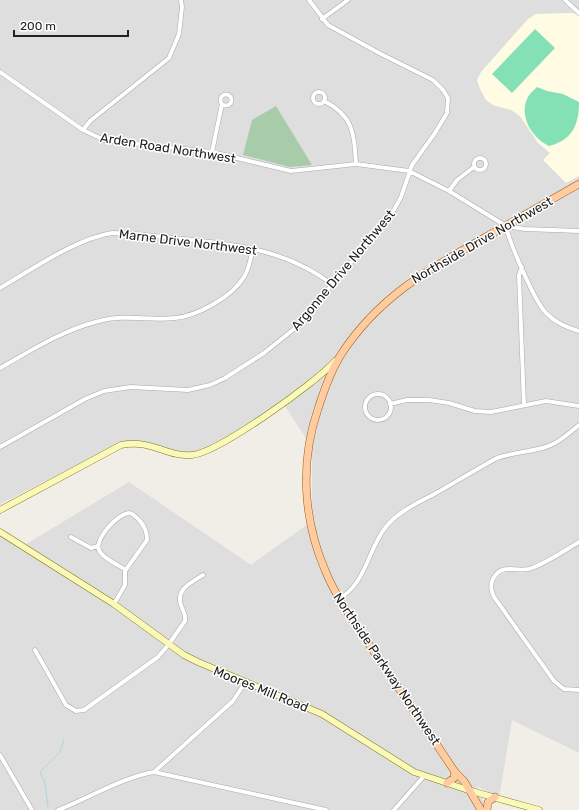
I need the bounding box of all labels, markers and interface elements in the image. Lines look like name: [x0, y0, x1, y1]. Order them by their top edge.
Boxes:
scale bar: [14, 12, 128, 38]
text: 200 m: [20, 19, 56, 33]
street label: Arden Road Northwest: [99, 130, 237, 166]
street label: Northside Drive Northwest: [409, 193, 555, 287]
street label: Argonne Drive Northwest: [288, 207, 399, 334]
street label: Marne Drive Northwest: [118, 226, 258, 258]
street label: Northside Parkway Northwest: [330, 590, 444, 748]
street label: Moores Mill Road: [211, 663, 311, 715]

